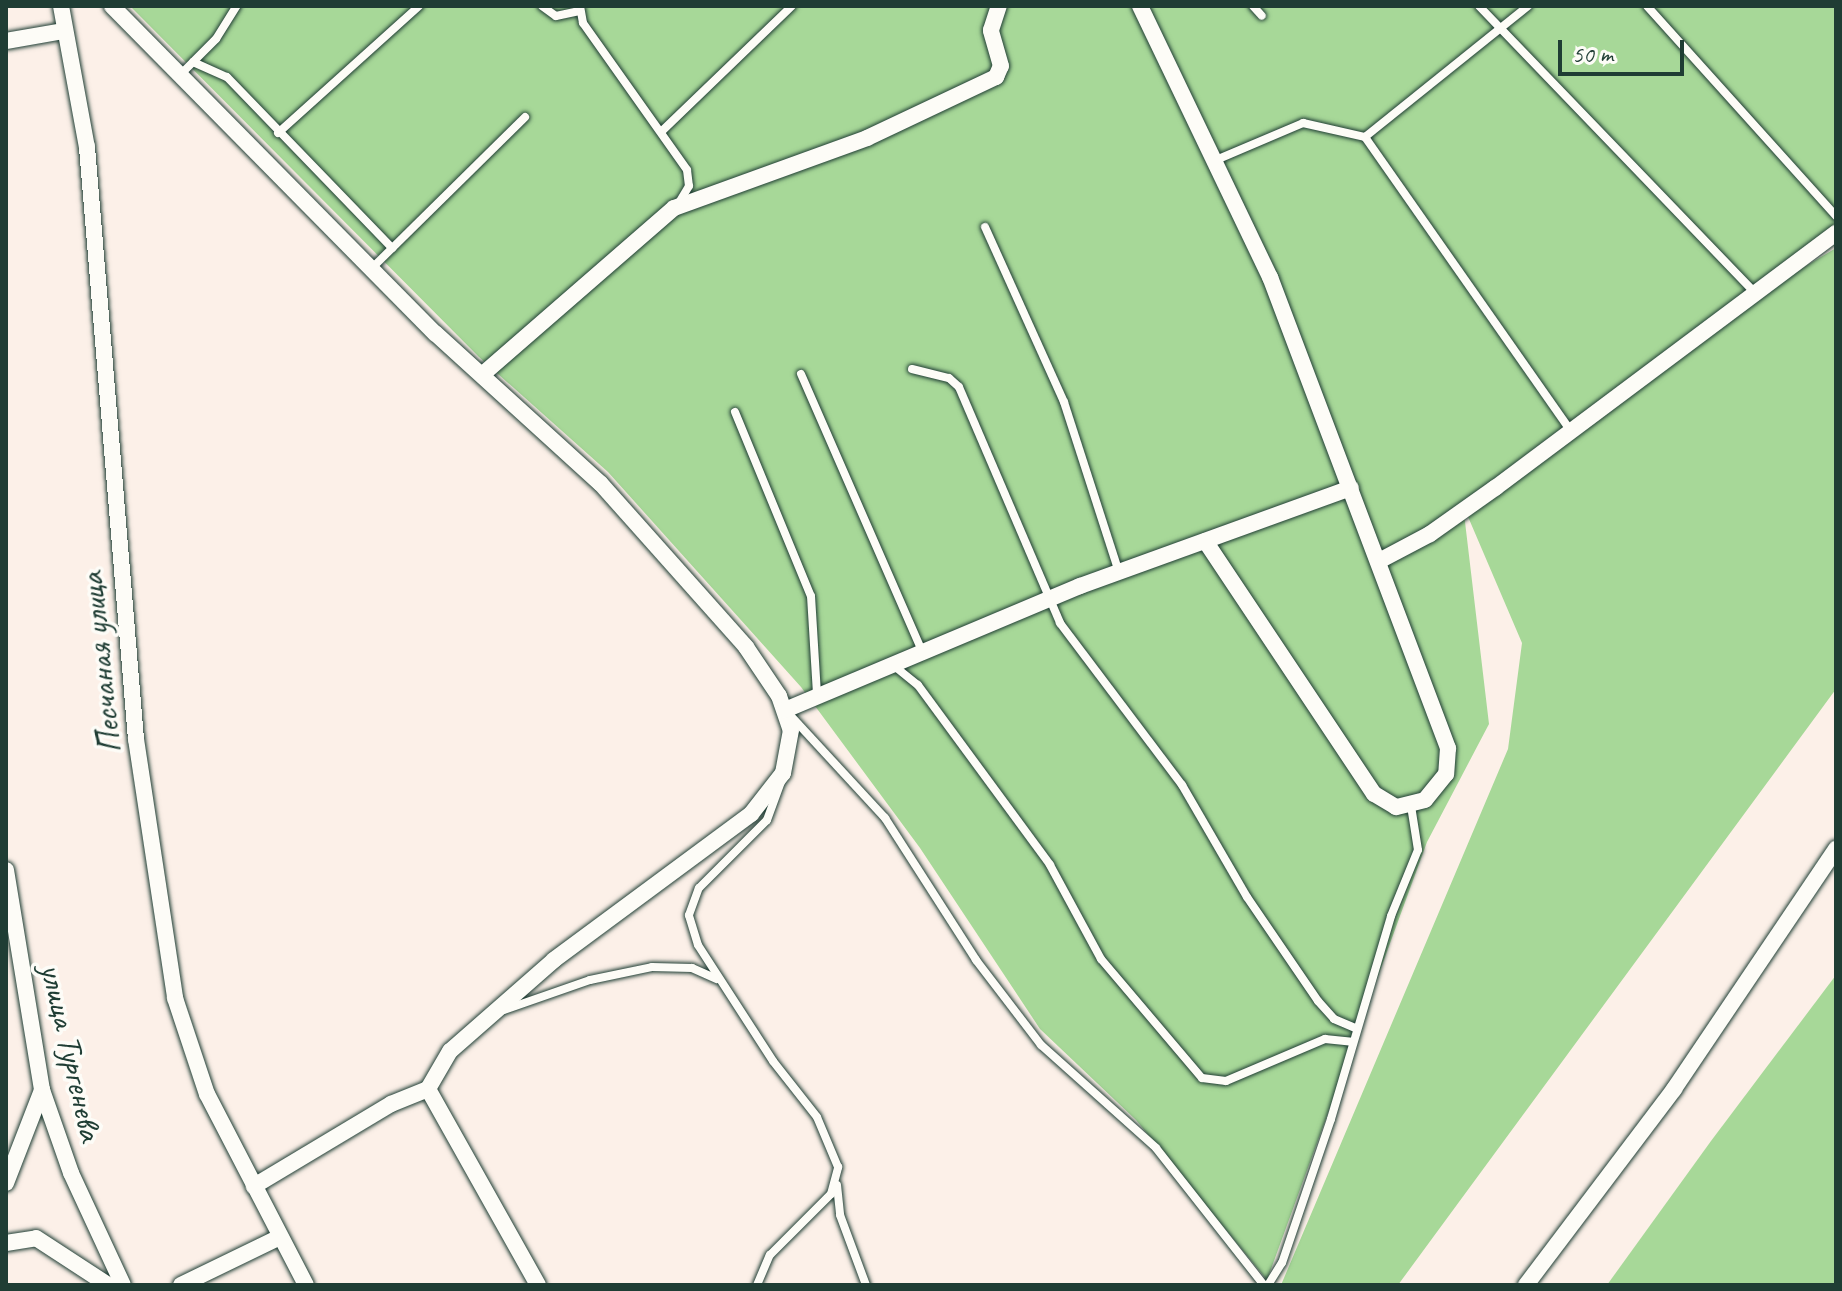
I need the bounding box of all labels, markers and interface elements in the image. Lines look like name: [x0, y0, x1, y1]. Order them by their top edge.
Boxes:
scale bar: [1562, 24, 1688, 74]
text: 50 m: [1572, 39, 1613, 69]
street label: Песчаная улица: [70, 570, 130, 756]
street label: улица Тургенева: [32, 959, 112, 1145]

